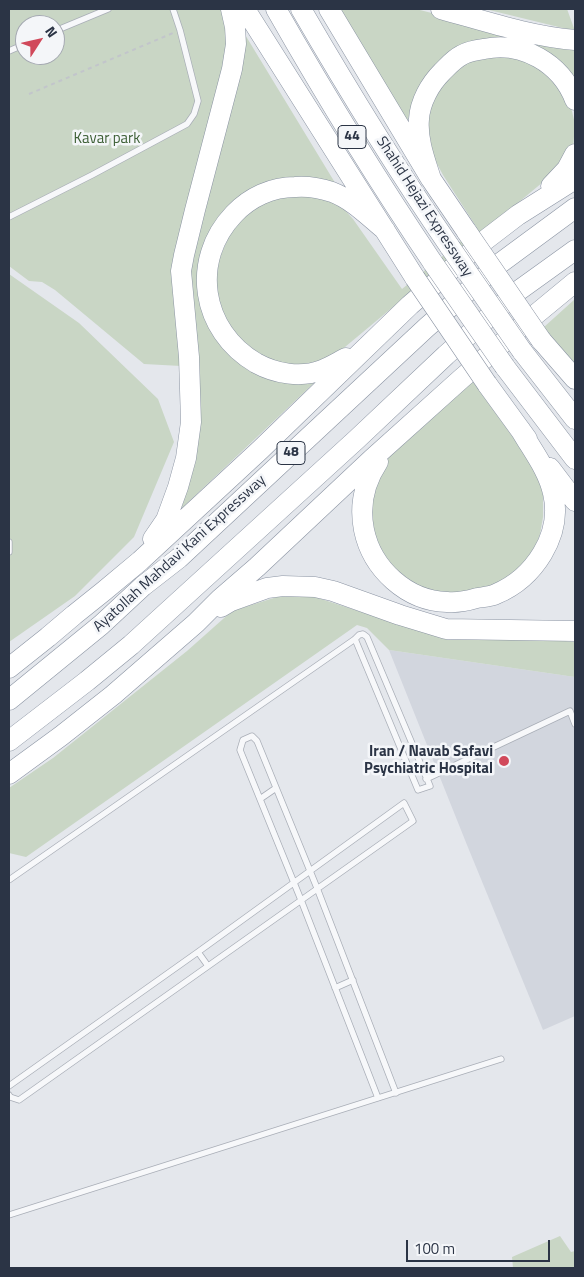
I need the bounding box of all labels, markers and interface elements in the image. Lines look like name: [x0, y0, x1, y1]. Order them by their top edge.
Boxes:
north arrow: [15, 15, 65, 65]
text: N: [40, 22, 63, 42]
road number: 44: [338, 125, 366, 148]
park label: Kavar park: [74, 130, 140, 148]
street label: Shahid Hejazi Expressway: [372, 133, 476, 281]
road number: 48: [277, 442, 305, 464]
street label: Ayatollah Mahdavi Kani Expressway: [90, 472, 270, 636]
place label: Iran / Navab Safavi Psychiatric Hospital: [364, 743, 493, 778]
marker: Iran / Navab Safavi Psychiatric Hospital: [497, 754, 511, 768]
scale bar: [409, 1230, 553, 1262]
text: 100 m: [414, 1237, 455, 1260]

